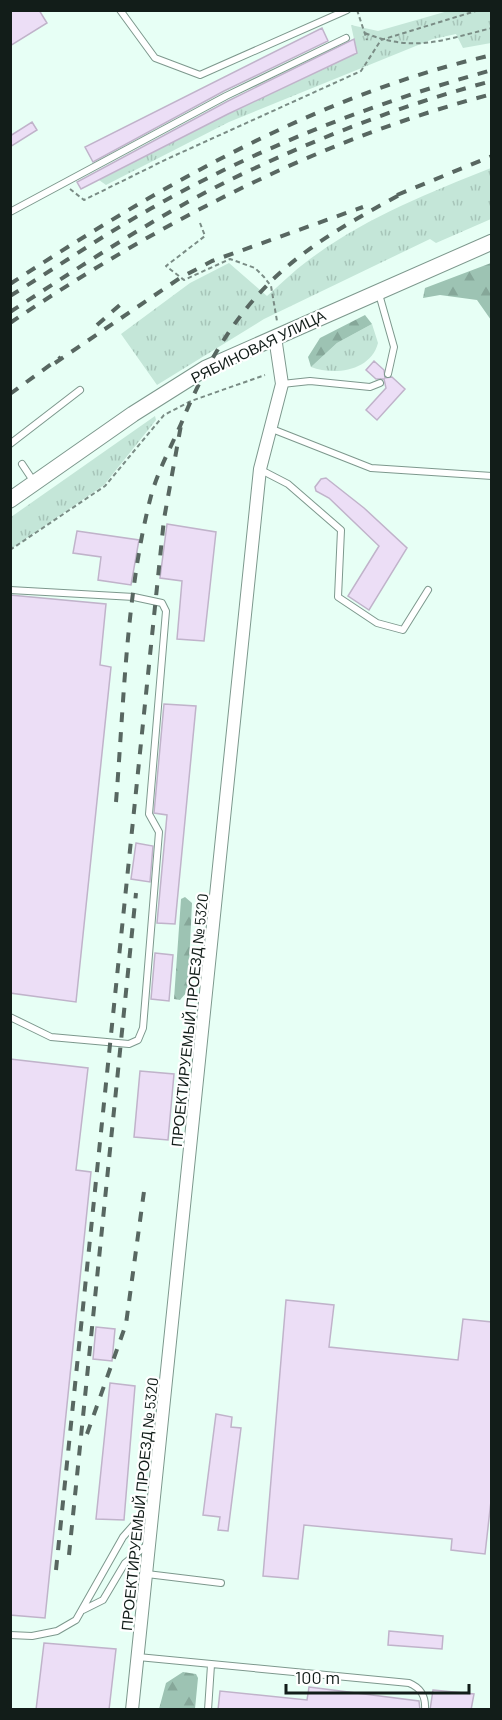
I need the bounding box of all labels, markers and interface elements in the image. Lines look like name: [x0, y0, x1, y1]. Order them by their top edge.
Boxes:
street label: РЯБИНОВАЯ УЛИЦА: [188, 306, 328, 386]
street label: ПРОЕКТИРУЕМЫЙ ПРОЕЗД № 5320: [167, 892, 211, 1148]
street label: ПРОЕКТИРУЕМЫЙ ПРОЕЗД № 5320: [117, 1376, 161, 1632]
scale bar: [286, 1657, 469, 1695]
text: 100 m: [295, 1666, 340, 1688]

